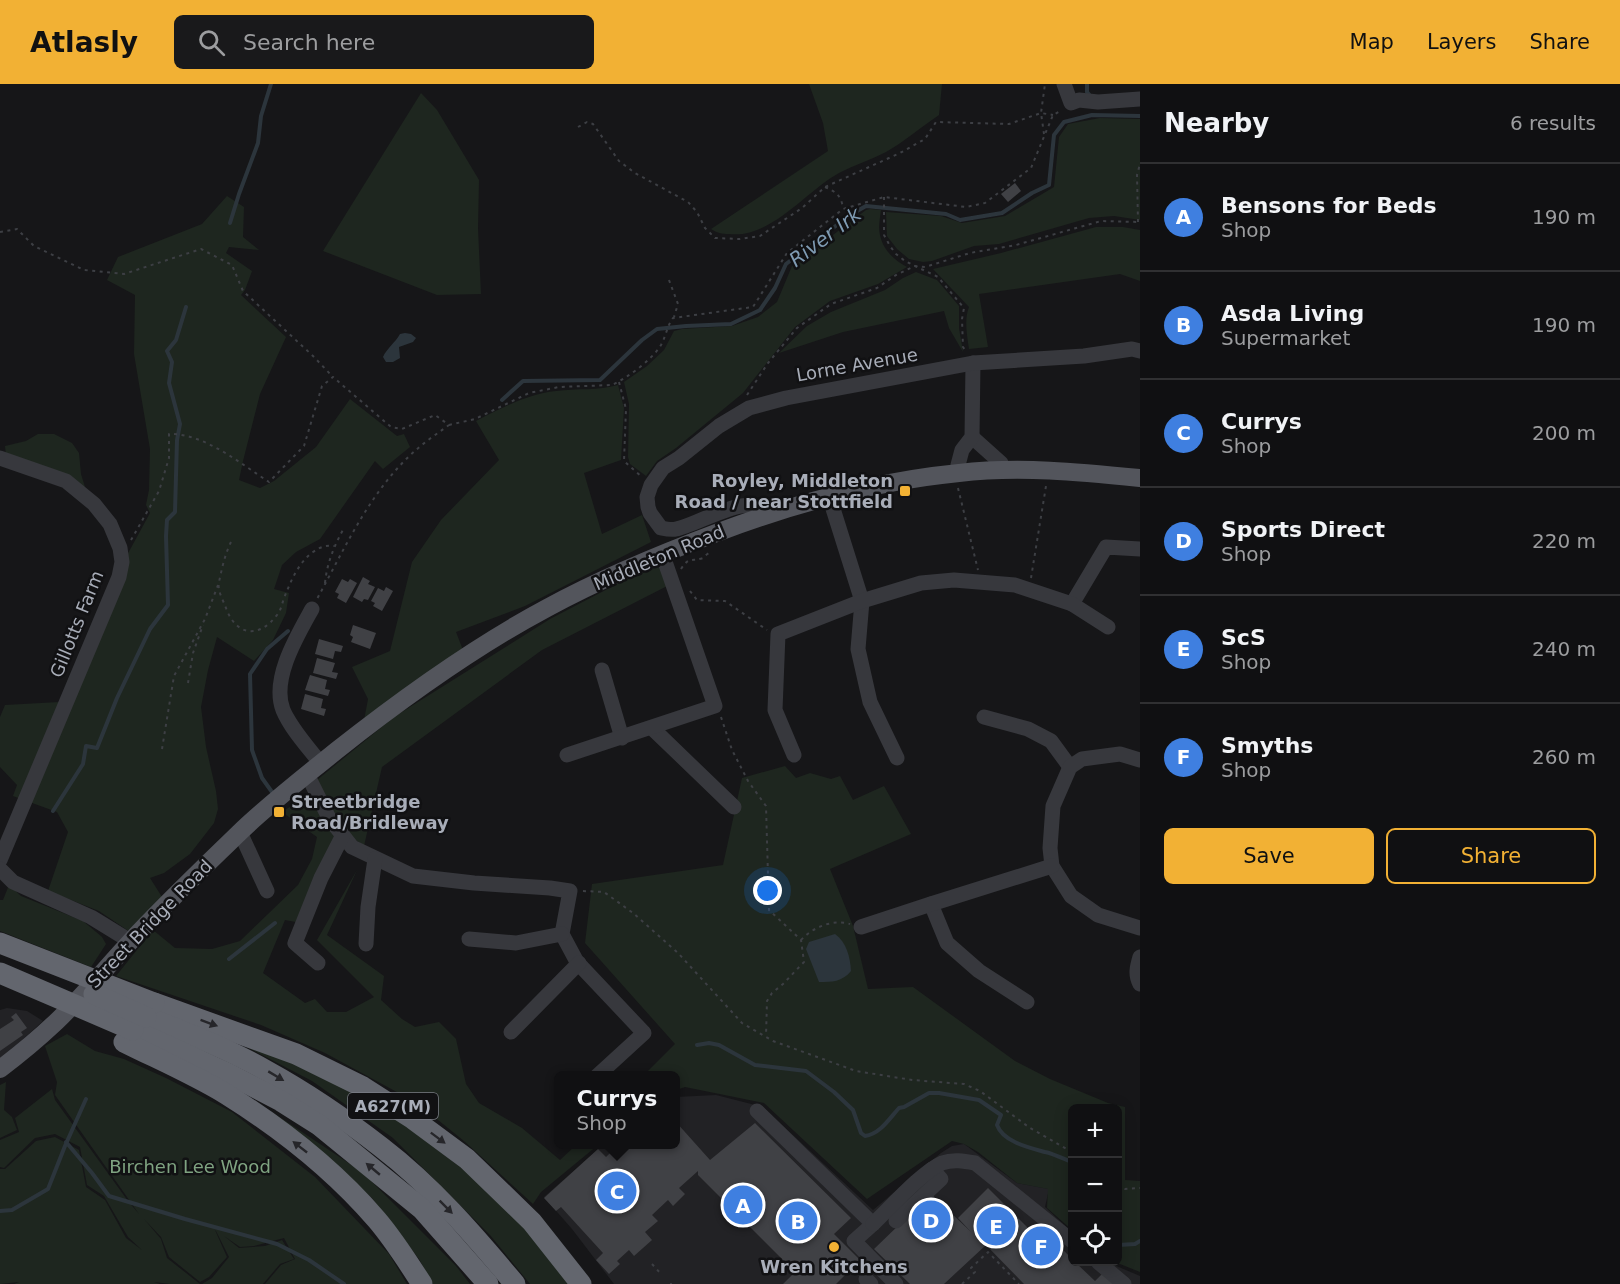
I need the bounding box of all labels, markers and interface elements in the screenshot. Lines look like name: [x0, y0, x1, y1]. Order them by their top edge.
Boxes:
search box: [174, 15, 594, 69]
text: Atlasly: [30, 26, 138, 59]
icon: search: [195, 26, 228, 59]
text: Search here: [243, 30, 375, 55]
text: Map: [1350, 30, 1394, 54]
text: Layers: [1427, 30, 1496, 54]
text: Share: [1529, 30, 1590, 54]
text: Nearby: [1164, 108, 1269, 138]
text: 6 results: [1510, 111, 1596, 135]
text: Bensons for Beds: [1221, 193, 1437, 218]
water label: River Irk: [784, 201, 867, 272]
text: A: [1176, 205, 1191, 229]
text: 190 m: [1532, 205, 1596, 229]
text: Shop: [1221, 218, 1271, 242]
text: Asda Living: [1221, 301, 1364, 326]
text: B: [1176, 313, 1191, 337]
text: 190 m: [1532, 313, 1596, 337]
text: Supermarket: [1221, 326, 1350, 350]
street label: Lorne Avenue: [795, 343, 919, 386]
text: Currys: [1221, 409, 1302, 434]
text: C: [1176, 421, 1191, 445]
text: 200 m: [1532, 421, 1596, 445]
text: Shop: [1221, 434, 1271, 458]
place label: Royley, Middleton Road / near Stottfield: [675, 470, 893, 512]
marker: Royley, Middleton Road / near Stottfield: [898, 484, 912, 498]
text: Sports Direct: [1221, 517, 1385, 542]
street label: Middleton Road: [590, 521, 727, 595]
text: D: [1175, 529, 1192, 553]
text: 220 m: [1532, 529, 1596, 553]
text: Shop: [1221, 542, 1271, 566]
street label: Gillotts Farm: [46, 567, 108, 680]
text: ScS: [1221, 625, 1266, 650]
text: E: [1177, 637, 1190, 661]
text: 240 m: [1532, 637, 1596, 661]
text: Shop: [1221, 650, 1271, 674]
text: Smyths: [1221, 733, 1313, 758]
text: F: [1177, 745, 1190, 769]
text: 260 m: [1532, 745, 1596, 769]
text: Shop: [1221, 758, 1271, 782]
place label: Streetbridge Road/Bridleway: [291, 791, 449, 833]
marker: Streetbridge Road/Bridleway: [272, 805, 286, 819]
button: Save: [1164, 828, 1374, 884]
button: Share: [1386, 828, 1596, 884]
street label: Street Bridge Road: [83, 855, 216, 992]
your location: [753, 876, 782, 905]
one-way arrow: [200, 1018, 218, 1028]
one-way arrow: [268, 1070, 284, 1081]
popup: [554, 1071, 680, 1149]
text: Currys: [577, 1086, 657, 1111]
road number: A627(M): [348, 1093, 438, 1119]
map controls: [1068, 1104, 1122, 1266]
button: +: [1068, 1104, 1122, 1158]
text: Shop: [577, 1111, 627, 1135]
one-way arrow: [430, 1132, 446, 1144]
one-way arrow: [292, 1140, 308, 1153]
park label: Birchen Lee Wood: [109, 1156, 271, 1177]
button: −: [1068, 1158, 1122, 1212]
one-way arrow: [365, 1162, 381, 1175]
pin: C: [598, 1168, 636, 1214]
pin: A: [724, 1182, 762, 1228]
pin: B: [778, 1198, 818, 1244]
pin: D: [912, 1198, 950, 1242]
one-way arrow: [439, 1200, 453, 1214]
pin: E: [976, 1204, 1016, 1248]
button: locate: [1068, 1212, 1122, 1266]
pin: F: [1022, 1224, 1060, 1268]
marker: Wren Kitchens: [827, 1240, 841, 1254]
place label: Wren Kitchens: [760, 1256, 908, 1277]

